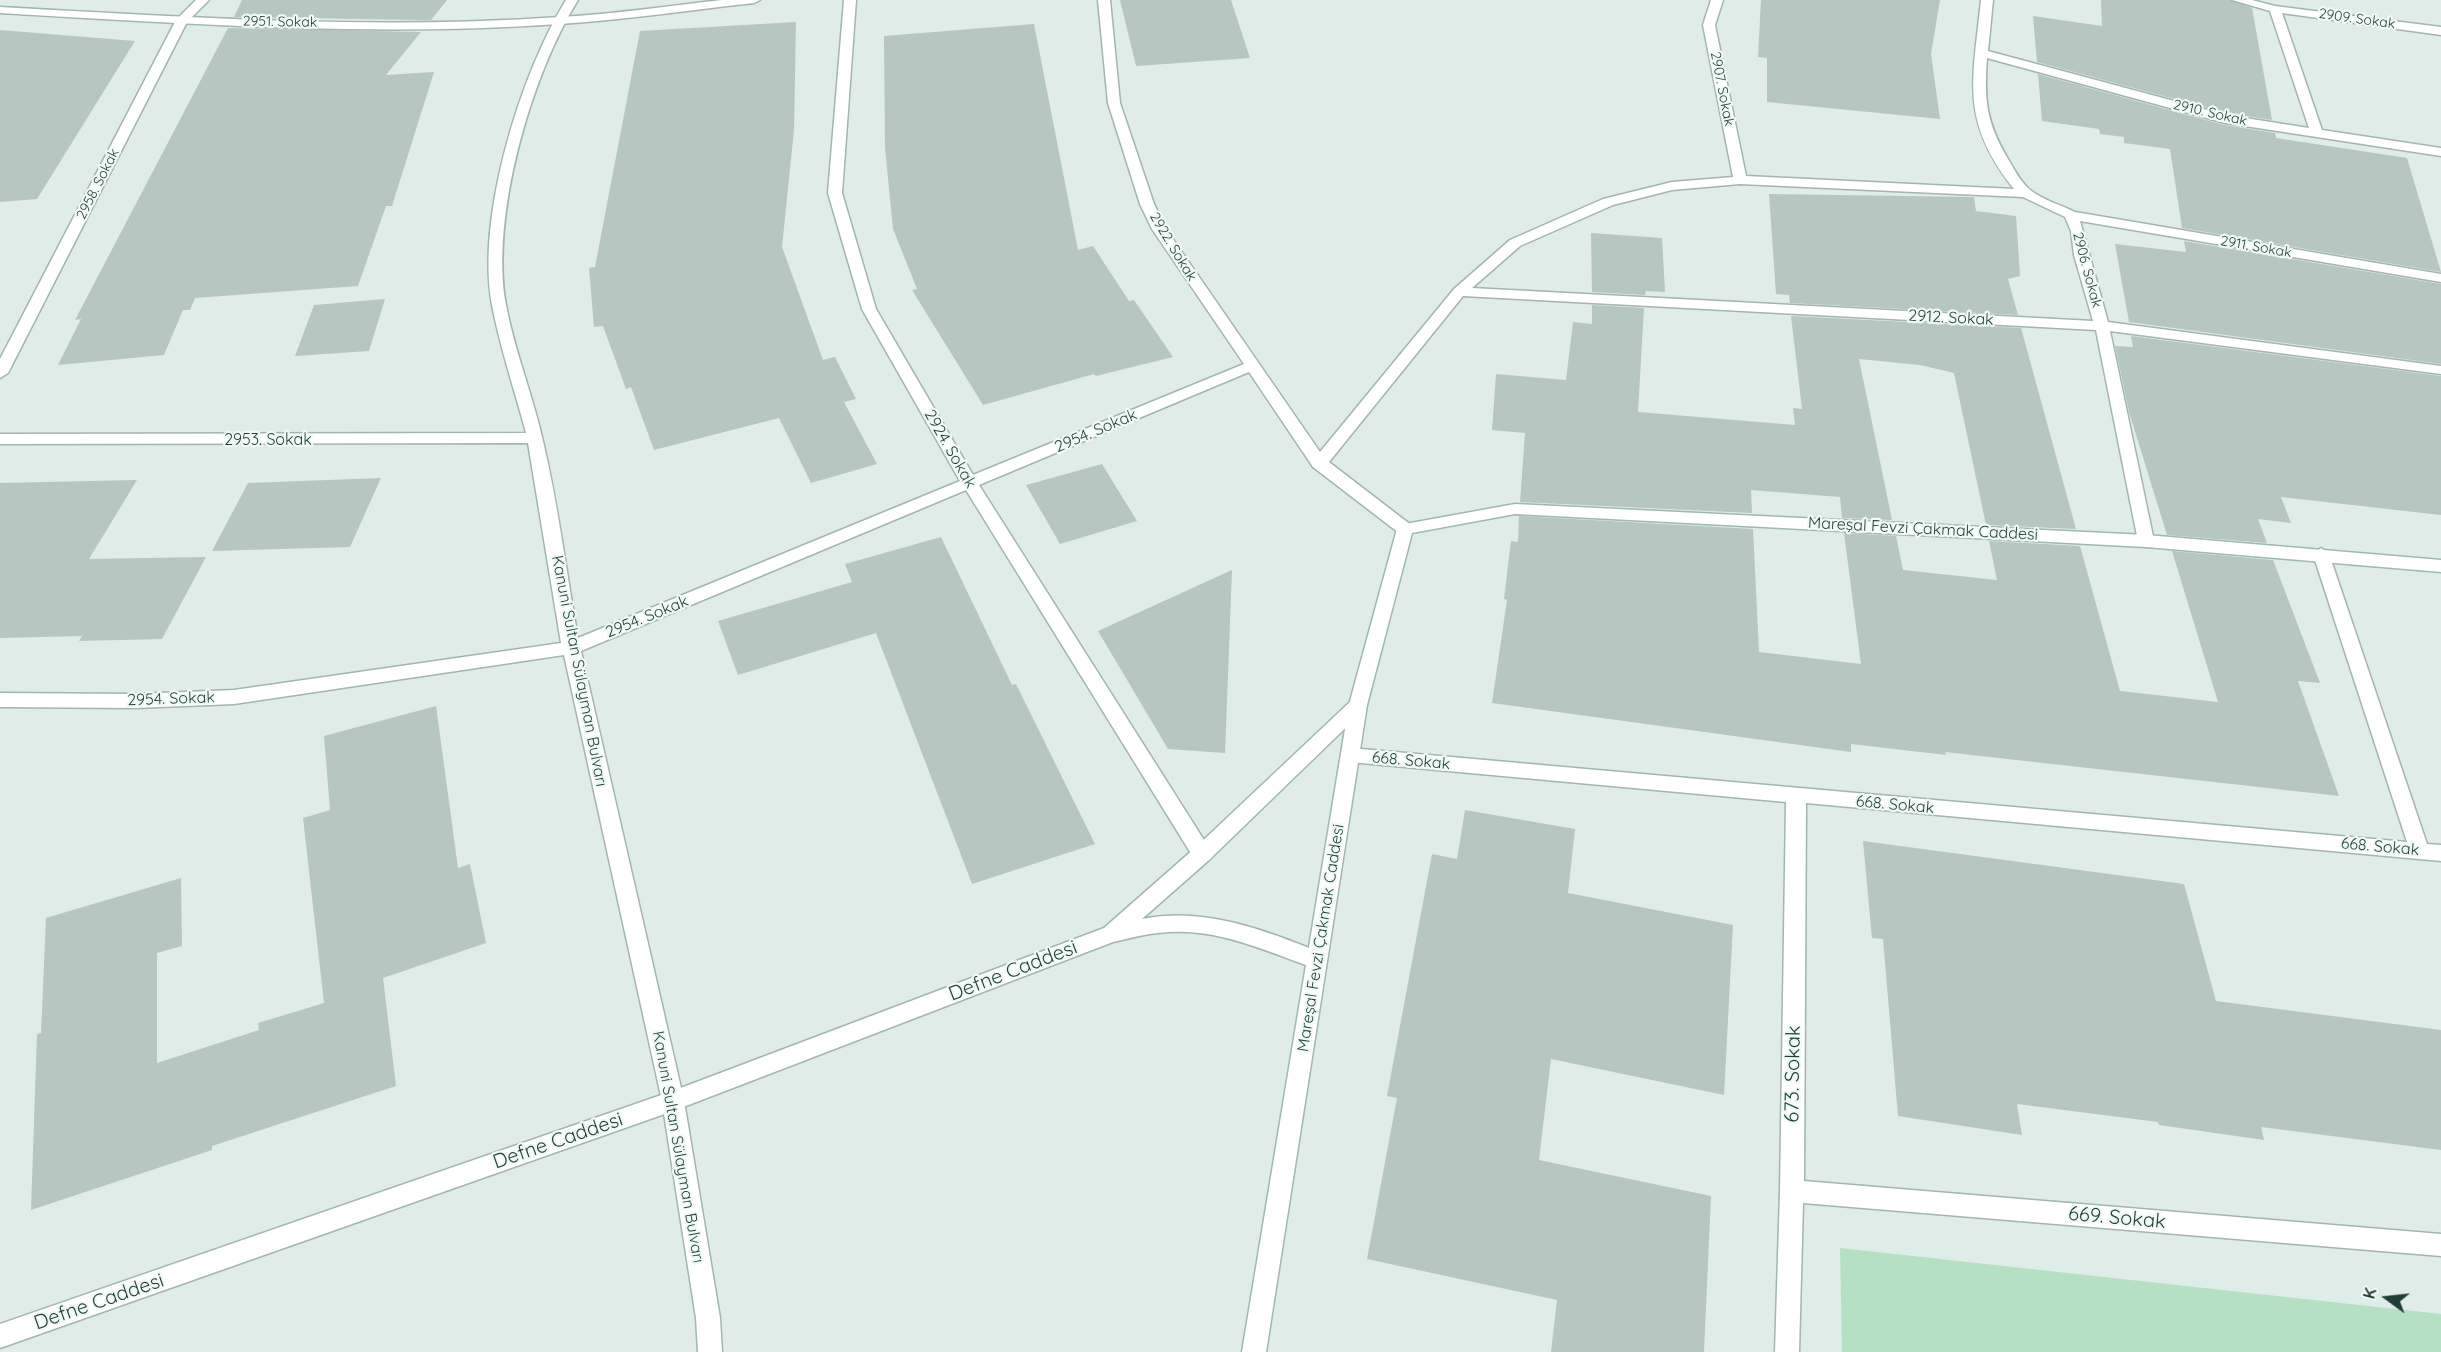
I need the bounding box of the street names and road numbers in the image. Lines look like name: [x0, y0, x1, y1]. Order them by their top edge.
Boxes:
street label: 2909. Sokak: [2318, 5, 2396, 33]
street label: 2951. Sokak: [243, 13, 317, 31]
street label: 2907. Sokak: [1707, 50, 1737, 128]
street label: 2910. Sokak: [2171, 96, 2249, 130]
street label: 2958. Sokak: [73, 146, 123, 222]
street label: 2922. Sokak: [1146, 210, 1200, 284]
street label: 2906. Sokak: [2069, 230, 2105, 310]
street label: 2911. Sokak: [2219, 232, 2293, 262]
street label: 2912. Sokak: [1908, 306, 1994, 330]
street label: 2954. Sokak: [1052, 405, 1140, 457]
street label: 2924. Sokak: [920, 406, 980, 492]
street label: 2953. Sokak: [224, 430, 312, 450]
street label: Mareşal Fevzi Çakmak Caddesi: [1808, 513, 2038, 545]
street label: Kanuni Sultan Sülayman Bulvarı: [547, 554, 611, 788]
street label: 2954. Sokak: [603, 592, 691, 642]
street label: 2954. Sokak: [127, 688, 215, 710]
street label: 668. Sokak: [1371, 748, 1451, 774]
street label: 668. Sokak: [1855, 792, 1935, 818]
street label: Mareşal Fevzi Çakmak Caddesi: [1294, 823, 1348, 1053]
street label: 668. Sokak: [2340, 834, 2420, 860]
street label: Defne Caddesi: [945, 935, 1081, 1007]
street label: 673. Sokak: [1780, 1025, 1806, 1123]
street label: Kanuni Sultan Sülayman Bulvarı: [648, 1029, 708, 1265]
street label: Defne Caddesi: [490, 1108, 626, 1174]
street label: 669. Sokak: [2067, 1202, 2167, 1234]
street label: Defne Caddesi: [31, 1269, 167, 1335]

